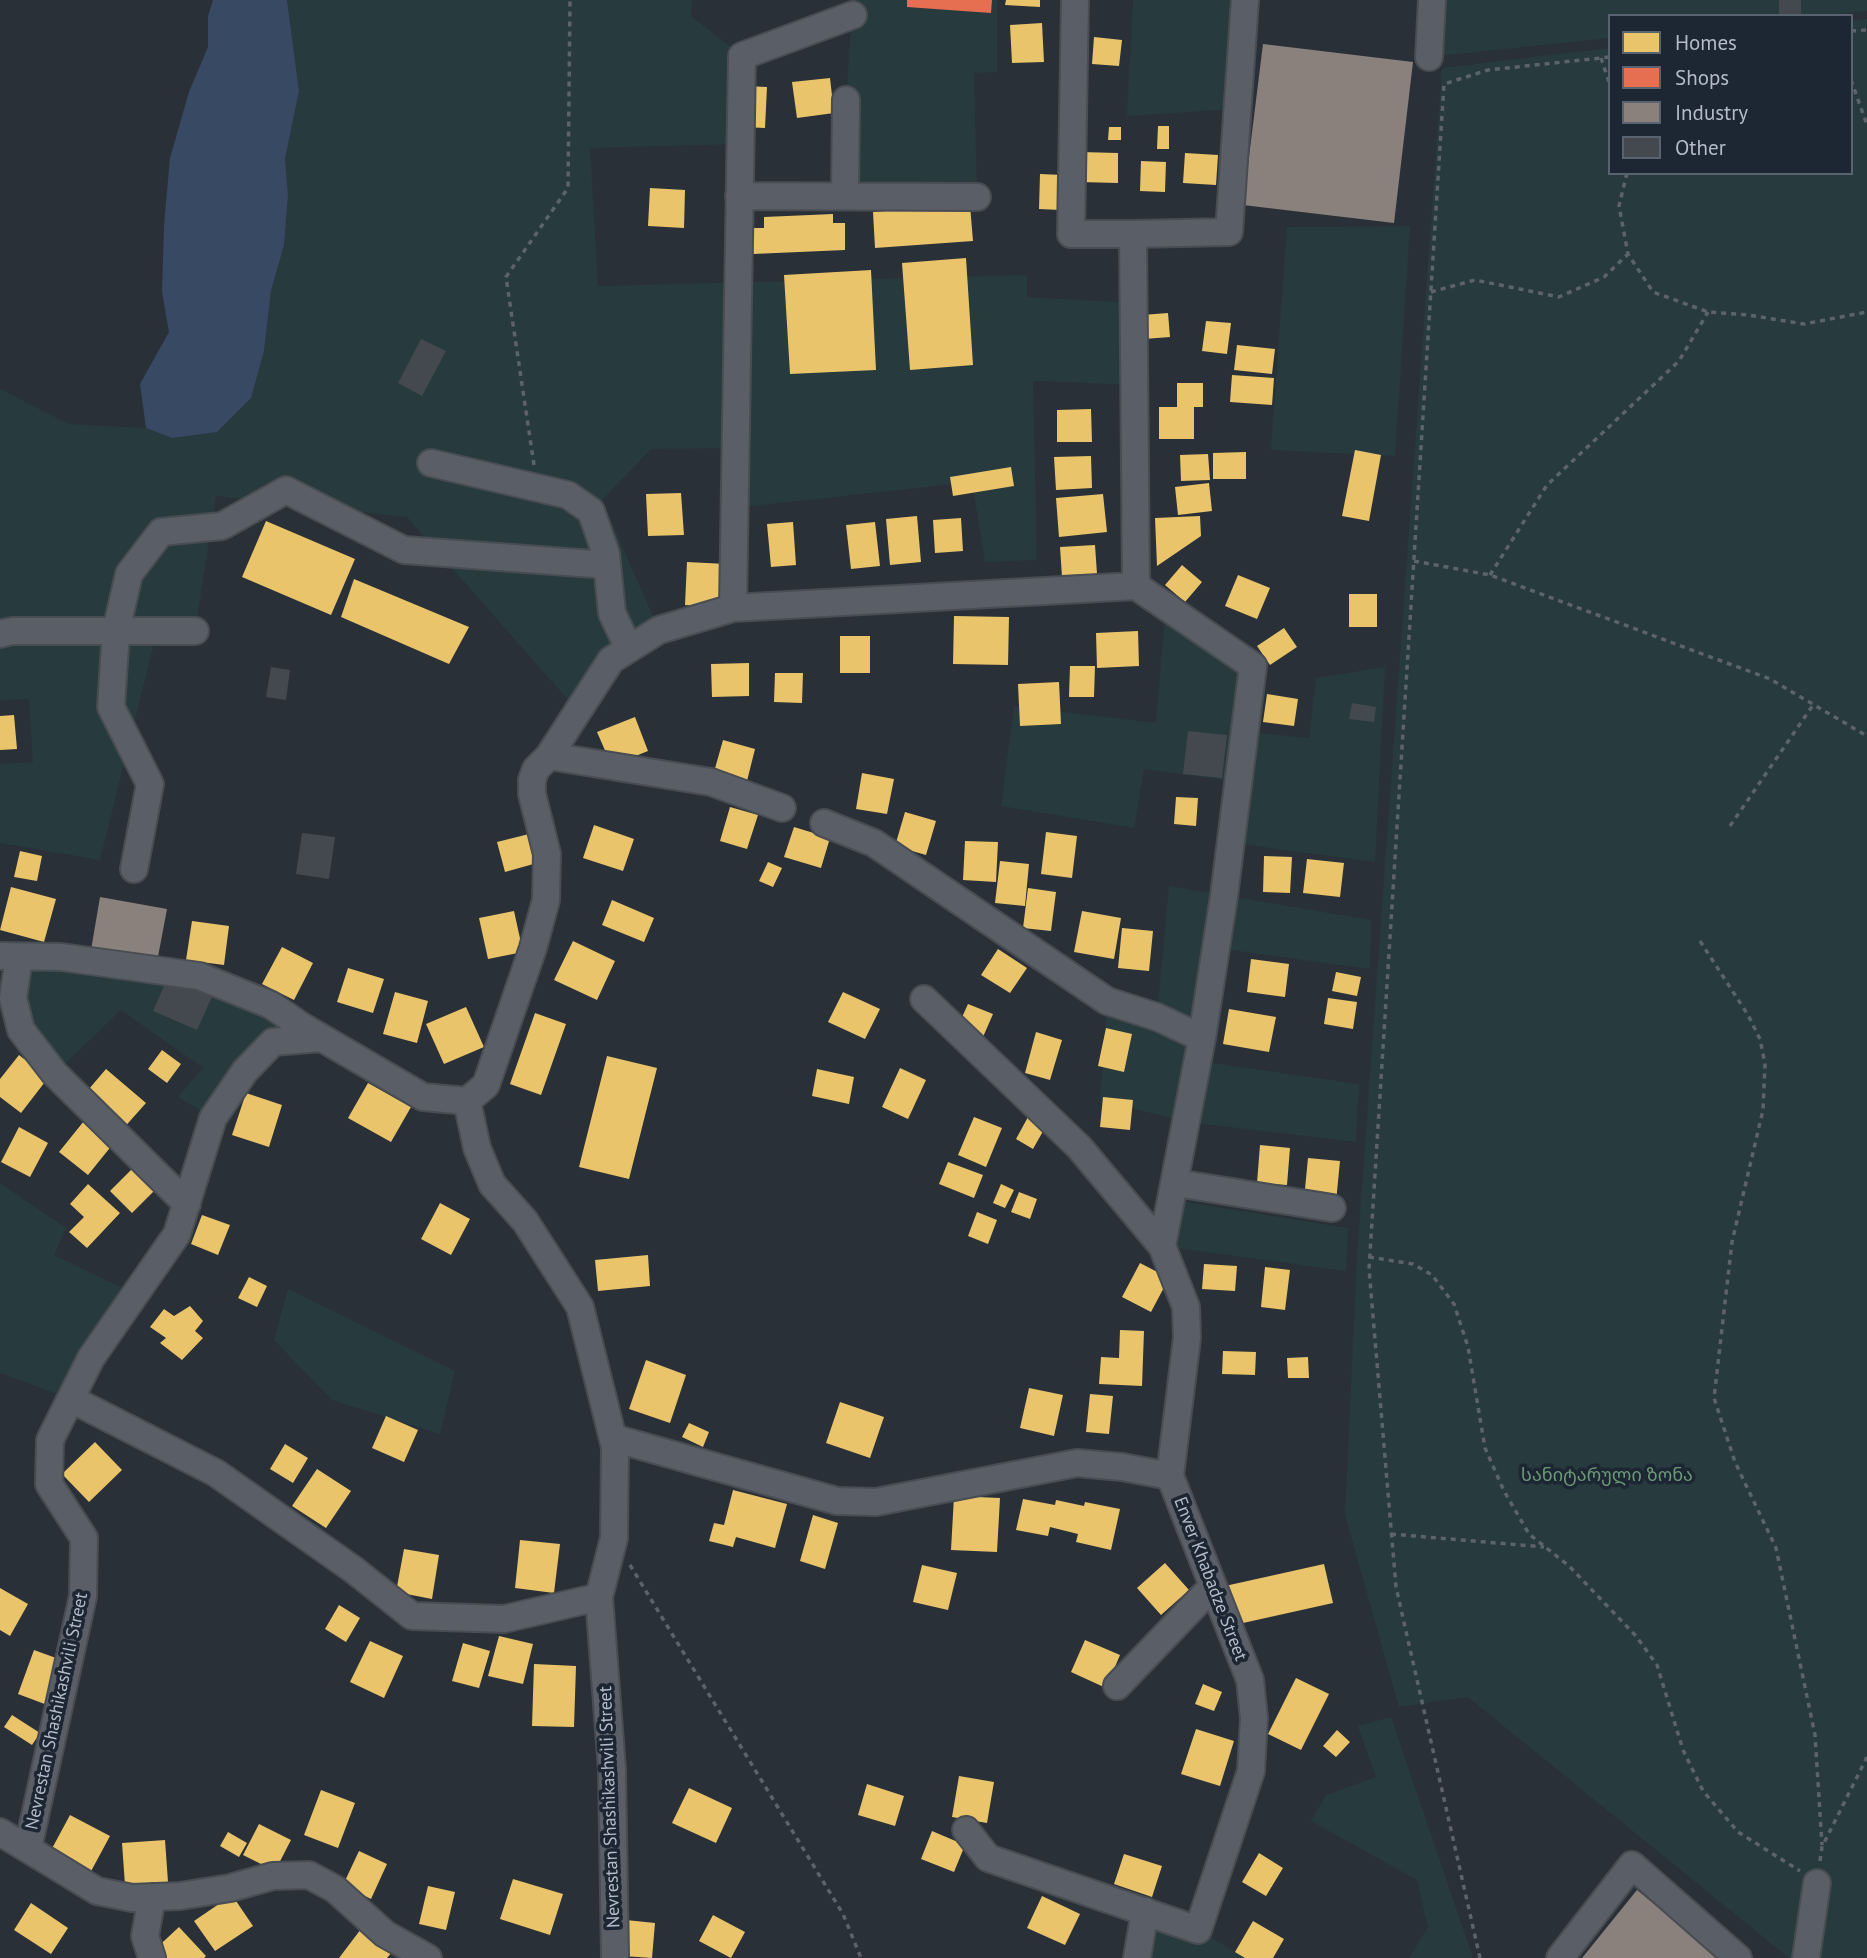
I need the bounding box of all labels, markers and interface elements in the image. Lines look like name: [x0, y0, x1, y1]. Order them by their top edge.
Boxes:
legend: [1608, 14, 1853, 175]
text: Homes: [1675, 29, 1737, 56]
text: Shops: [1675, 64, 1729, 91]
text: Industry: [1675, 99, 1748, 126]
text: Other: [1675, 134, 1726, 161]
park label: სანიტარული ზონა: [1521, 1465, 1693, 1487]
street label: Enver Khabadze Street: [1169, 1494, 1251, 1664]
street label: Nevrestan Shashikashvili Street: [21, 1590, 93, 1832]
street label: Nevrestan Shashikashvili Street: [595, 1686, 625, 1928]

